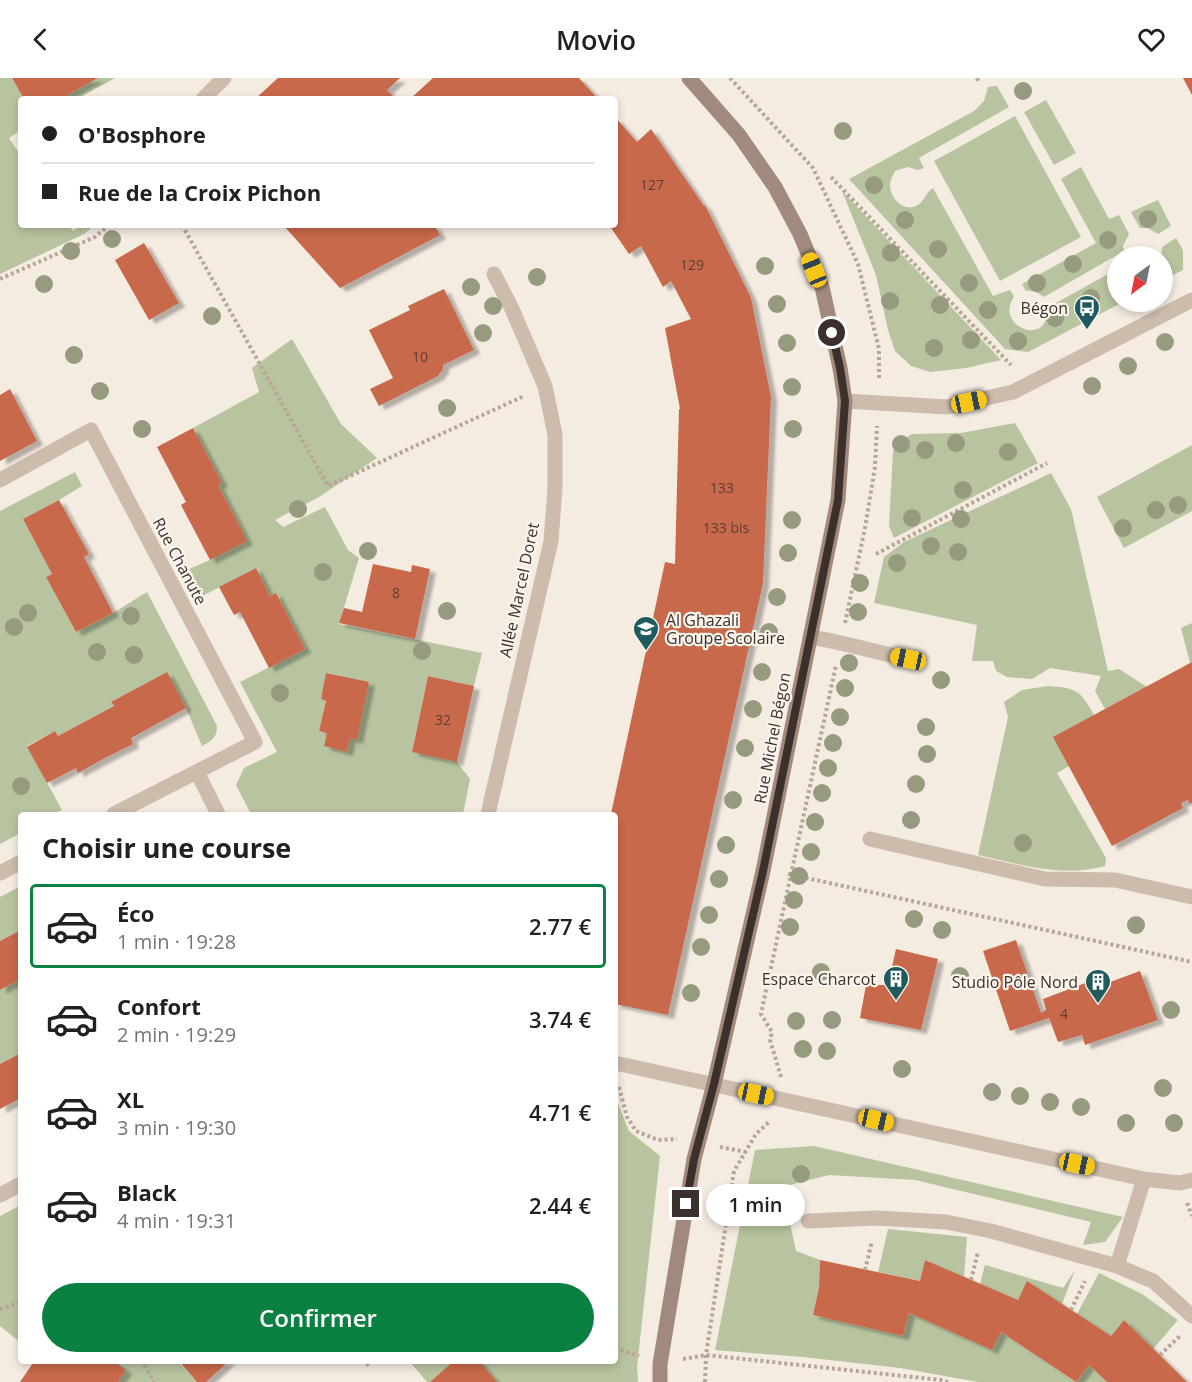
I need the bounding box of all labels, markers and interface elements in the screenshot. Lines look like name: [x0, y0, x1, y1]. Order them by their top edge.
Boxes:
text: Movio: [556, 21, 636, 58]
icon: back: [24, 23, 57, 56]
icon: heart: [1135, 23, 1168, 56]
text: O'Bosphore: [78, 119, 206, 149]
house number: 127: [640, 175, 664, 194]
text: Rue de la Croix Pichon: [78, 177, 321, 207]
north arrow: [1107, 246, 1173, 312]
map controls: [1107, 246, 1173, 312]
car: [799, 250, 829, 290]
house number: 129: [680, 255, 704, 274]
bus stop icon: Bégon: [1072, 293, 1102, 331]
place label: Bégon: [1021, 297, 1068, 319]
route start: [818, 319, 845, 346]
house number: 10: [412, 347, 428, 366]
car: [950, 389, 988, 415]
house number: 133: [710, 478, 734, 497]
street label: Rue Chanute: [148, 513, 212, 609]
house number: 133 bis: [703, 518, 750, 537]
street label: Allée Marcel Doret: [494, 520, 544, 660]
house number: 8: [392, 583, 400, 602]
place label: Al Ghazali Groupe Scolaire: [666, 609, 785, 649]
school or university icon: Al Ghazali Groupe Scolaire: [631, 614, 661, 652]
car: [889, 646, 927, 672]
street label: Rue Michel Bégon: [748, 670, 796, 806]
house number: 32: [435, 710, 451, 729]
text: Choisir une course: [42, 829, 291, 866]
text: Éco: [117, 898, 154, 928]
icon: car: [45, 899, 99, 953]
text: 2.77 €: [529, 911, 591, 941]
text: 1 min · 19:28: [117, 928, 236, 955]
building icon: Espace Charcot: [881, 964, 911, 1002]
building icon: Studio Pôle Nord: [1083, 967, 1113, 1005]
place label: Espace Charcot: [762, 968, 876, 990]
place label: Studio Pôle Nord: [952, 971, 1078, 993]
text: Confort: [117, 991, 201, 1021]
icon: car: [45, 992, 99, 1046]
text: 3.74 €: [529, 1004, 591, 1034]
house number: 4: [1060, 1004, 1068, 1023]
text: 2 min · 19:29: [117, 1021, 236, 1048]
car: [737, 1081, 775, 1107]
text: XL: [117, 1084, 144, 1114]
icon: car: [45, 1085, 99, 1139]
text: 4.71 €: [529, 1097, 591, 1127]
car: [856, 1107, 896, 1133]
text: 3 min · 19:30: [117, 1114, 236, 1141]
car: [1058, 1151, 1096, 1177]
text: Black: [117, 1177, 177, 1207]
icon: car: [45, 1178, 99, 1232]
callout: 1 min: [707, 1183, 806, 1225]
text: 2.44 €: [529, 1190, 591, 1220]
route end: [672, 1190, 699, 1217]
text: 1 min: [729, 1191, 783, 1218]
text: 4 min · 19:31: [117, 1207, 236, 1234]
button: Confirmer: [42, 1283, 594, 1352]

